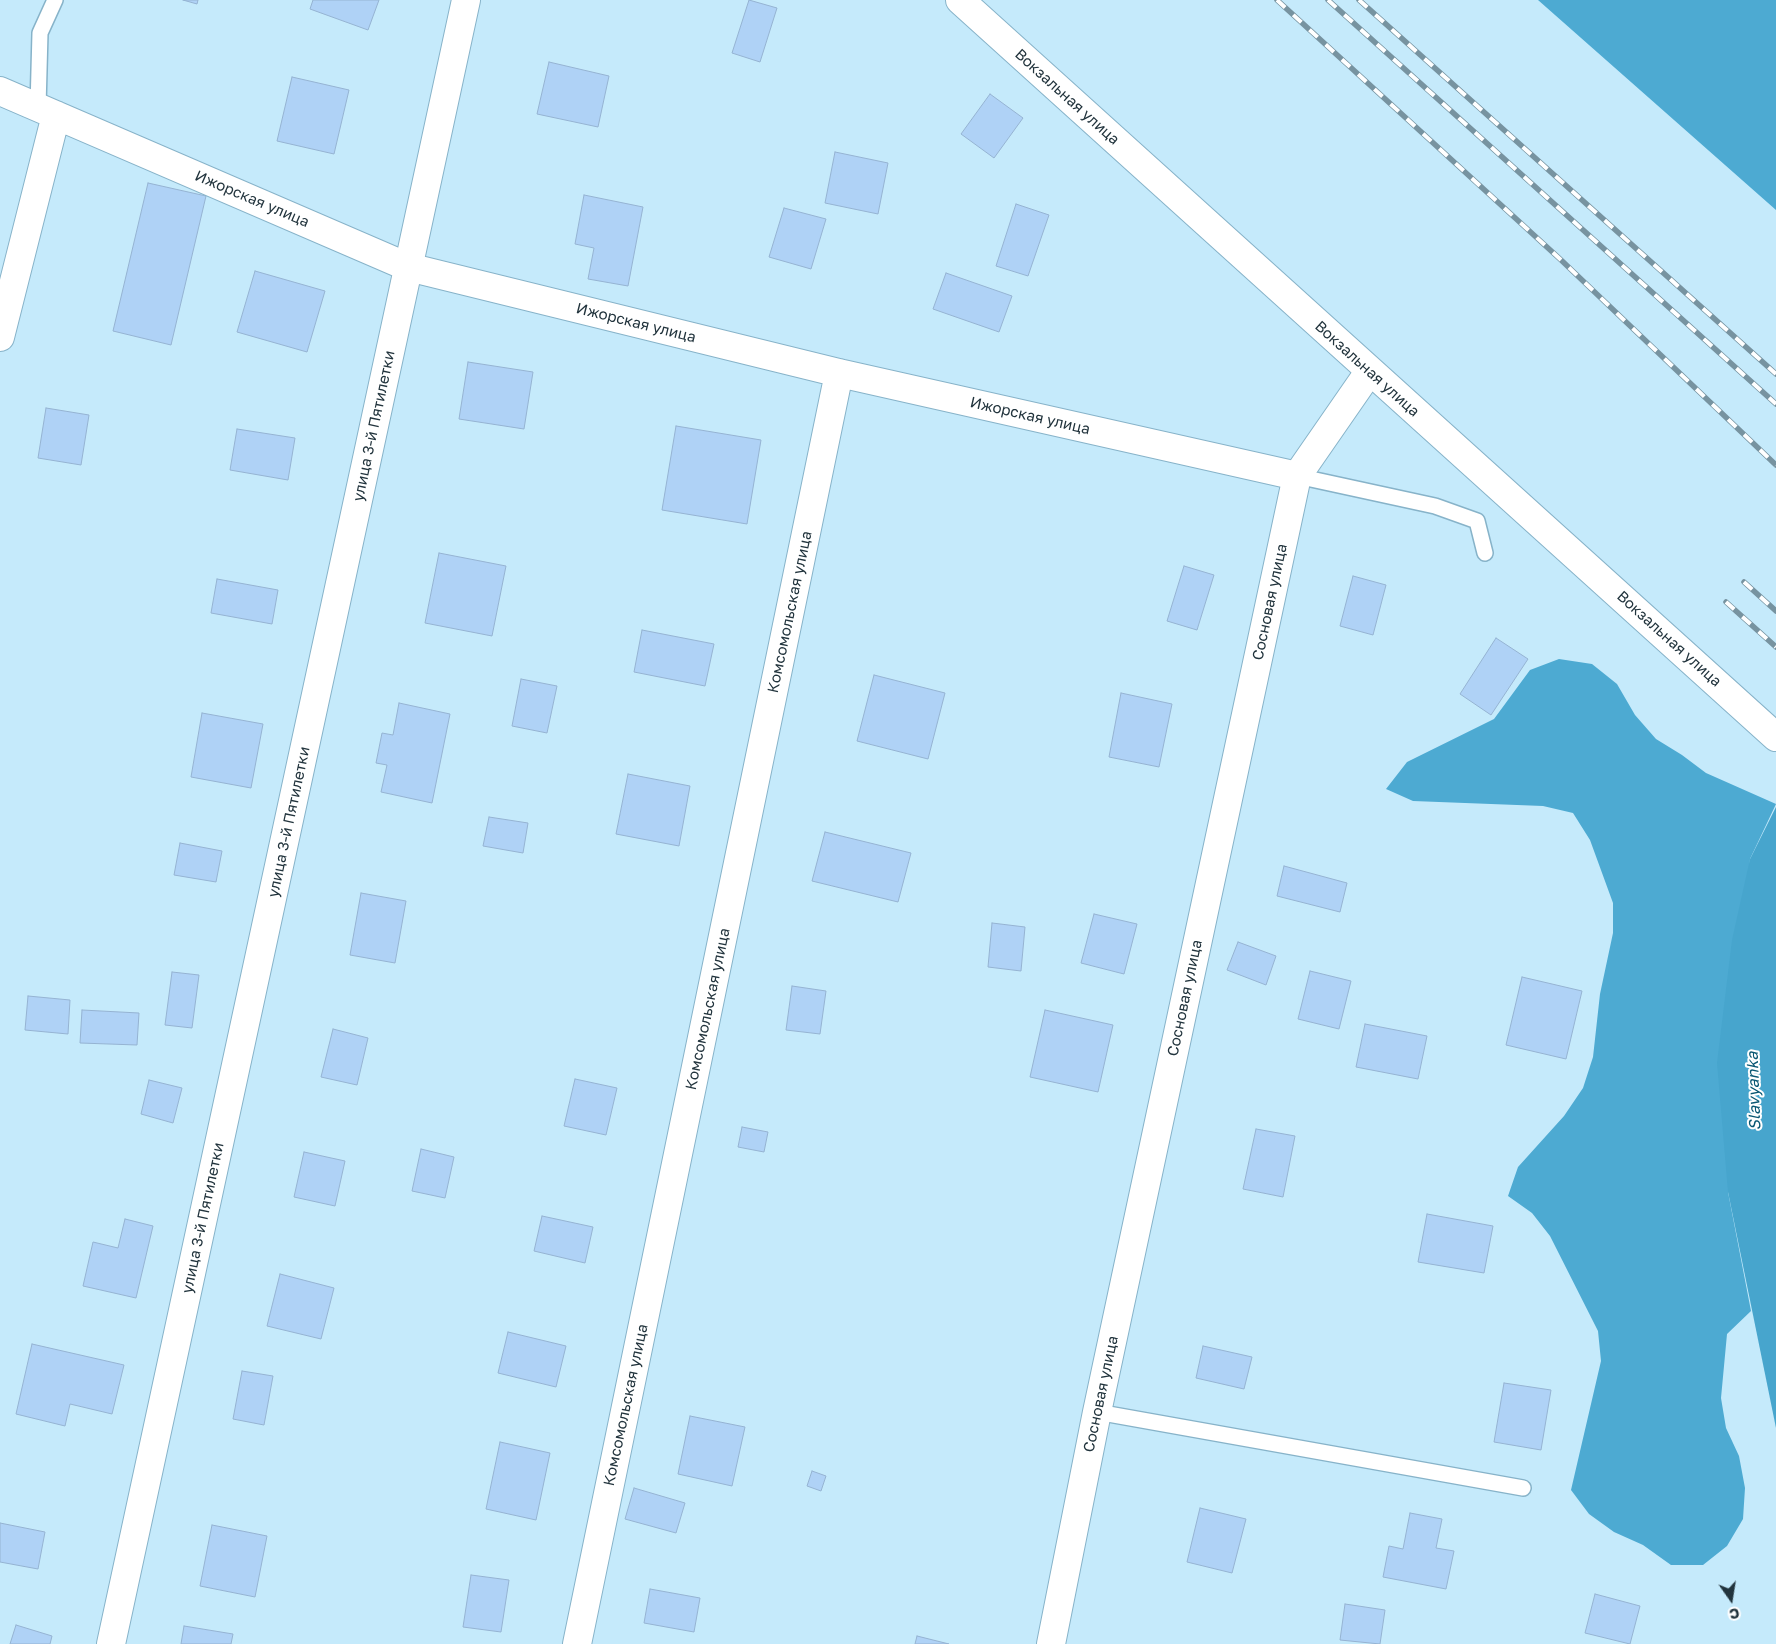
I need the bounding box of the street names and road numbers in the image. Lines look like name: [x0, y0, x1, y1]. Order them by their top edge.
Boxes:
street label: Вокзальная улица: [1011, 45, 1123, 149]
street label: Ижорская улица: [192, 167, 312, 231]
street label: Ижорская улица: [574, 299, 698, 347]
street label: Вокзальная улица: [1311, 317, 1423, 421]
street label: улица 3-й Пятилетки: [349, 349, 399, 503]
street label: Ижорская улица: [968, 393, 1092, 439]
street label: Комсомольская улица: [764, 529, 816, 695]
street label: Сосновая улица: [1249, 542, 1291, 662]
street label: Вокзальная улица: [1613, 587, 1725, 691]
street label: улица 3-й Пятилетки: [264, 745, 314, 899]
street label: Комсомольская улица: [682, 926, 734, 1092]
street label: Сосновая улица: [1164, 938, 1206, 1058]
street label: улица 3-й Пятилетки: [178, 1141, 228, 1295]
street label: Комсомольская улица: [600, 1322, 652, 1488]
street label: Сосновая улица: [1080, 1334, 1122, 1454]

